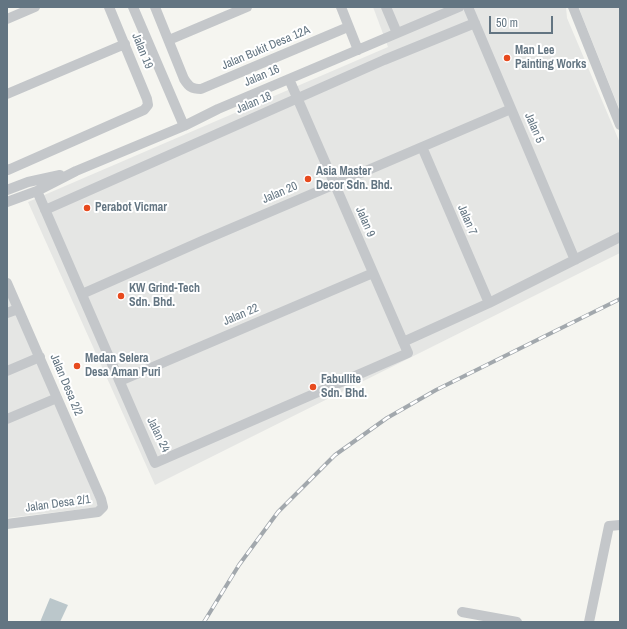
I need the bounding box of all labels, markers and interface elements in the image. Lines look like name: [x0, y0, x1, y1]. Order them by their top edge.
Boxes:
scale bar: [491, 8, 555, 34]
text: 50 m: [496, 15, 518, 31]
street label: Jalan Bukit Desa 12A: [220, 23, 312, 73]
street label: Jalan 19: [128, 31, 156, 71]
place label: Man Lee Painting Works: [515, 44, 586, 72]
marker: Man Lee Painting Works: [502, 53, 512, 63]
street label: Jalan 16: [242, 62, 282, 90]
street label: Jalan 18: [234, 89, 274, 117]
street label: Jalan 5: [521, 111, 547, 145]
place label: Asia Master Decor Sdn. Bhd.: [316, 165, 393, 193]
marker: Asia Master Decor Sdn. Bhd.: [303, 174, 313, 184]
street label: Jalan 20: [260, 179, 300, 207]
place label: Perabot Vicmar: [95, 201, 167, 215]
marker: Perabot Vicmar: [82, 203, 92, 213]
street label: Jalan 7: [454, 203, 480, 237]
street label: Jalan 9: [352, 205, 378, 239]
place label: KW Grind-Tech Sdn. Bhd.: [129, 282, 200, 310]
marker: KW Grind-Tech Sdn. Bhd.: [116, 291, 126, 301]
street label: Jalan 22: [221, 301, 261, 329]
street label: Jalan Desa 2/2: [47, 352, 85, 418]
place label: Medan Selera Desa Aman Puri: [85, 352, 160, 380]
marker: Medan Selera Desa Aman Puri: [72, 361, 82, 371]
place label: Fabullite Sdn. Bhd.: [321, 373, 367, 401]
marker: Fabullite Sdn. Bhd.: [308, 382, 318, 392]
street label: Jalan 24: [143, 415, 173, 455]
street label: Jalan Desa 2/1: [24, 492, 92, 516]

